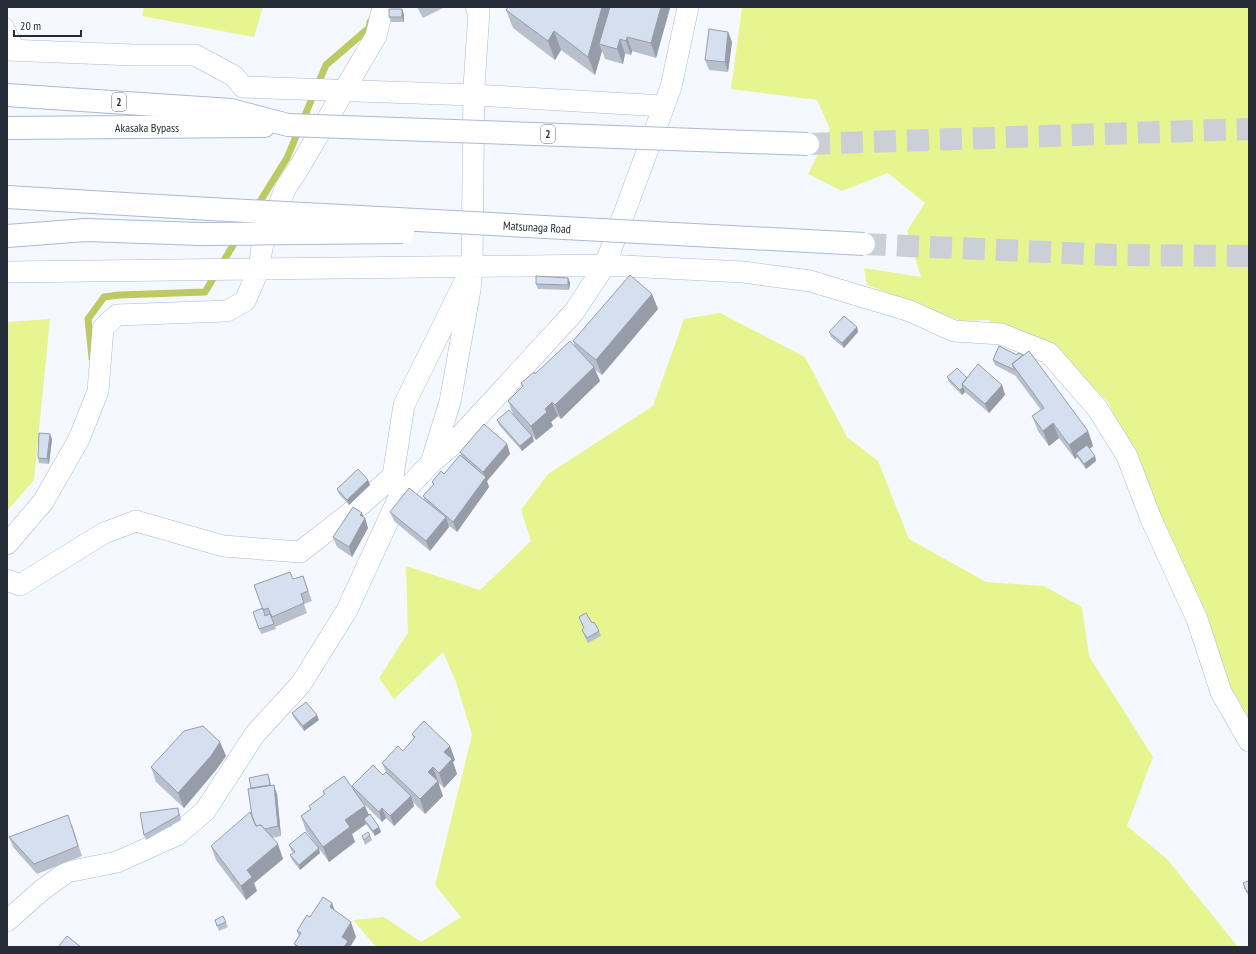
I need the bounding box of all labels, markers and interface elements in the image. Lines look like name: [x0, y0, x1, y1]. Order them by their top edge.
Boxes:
scale bar: [14, 12, 81, 38]
text: 20 m: [20, 18, 41, 33]
road number: 2: [112, 93, 126, 111]
street label: Akasaka Bypass: [115, 120, 179, 135]
road number: 2: [541, 125, 555, 143]
street label: Matsunaga Road: [503, 218, 571, 236]

